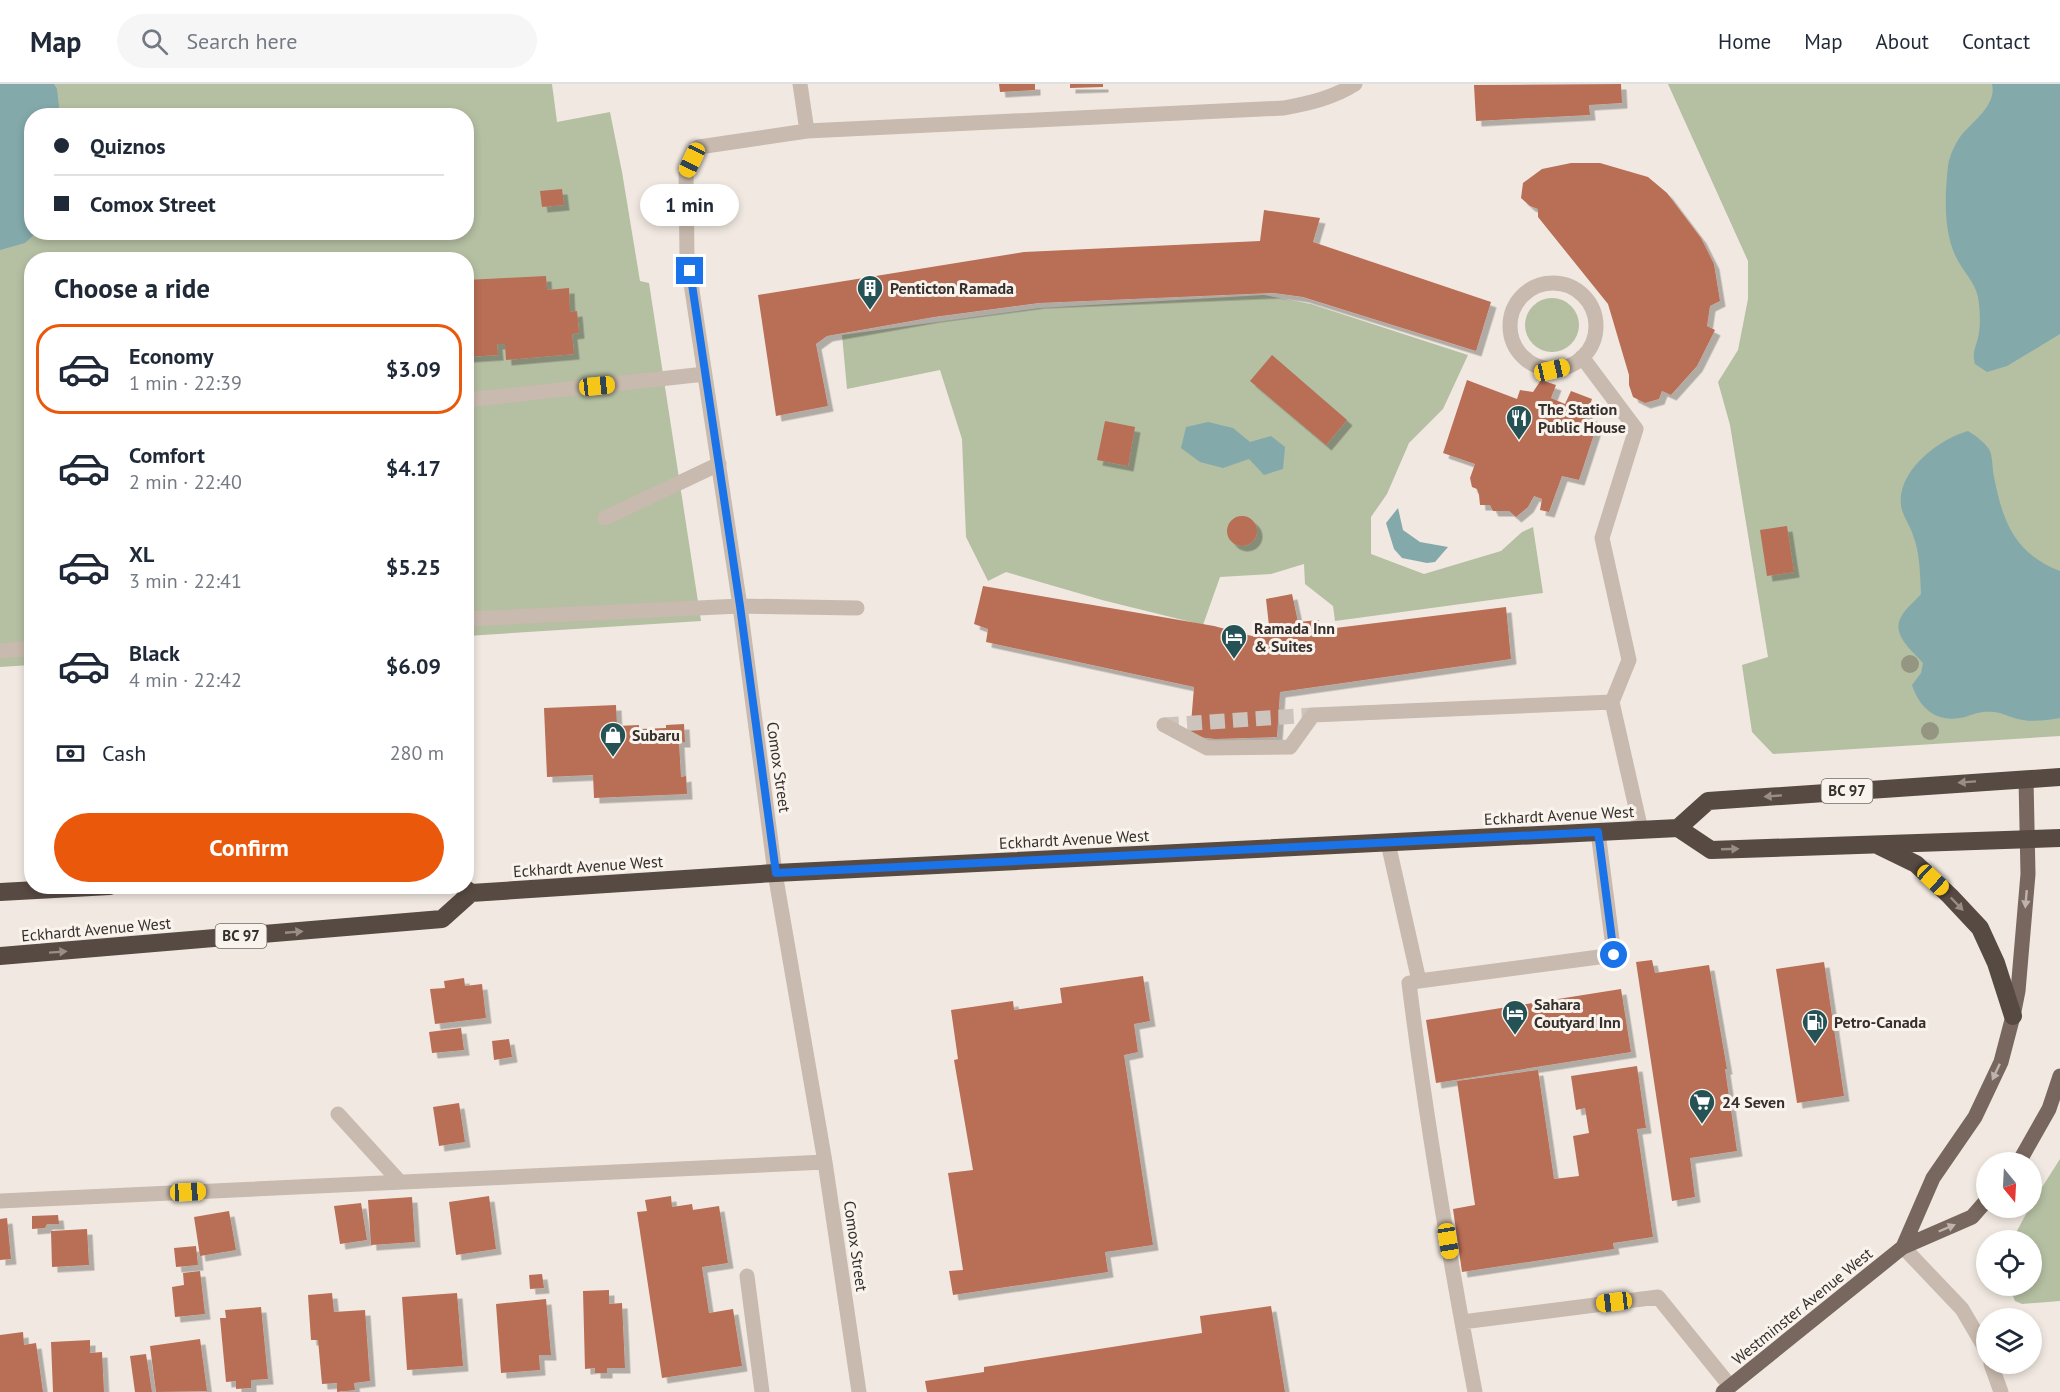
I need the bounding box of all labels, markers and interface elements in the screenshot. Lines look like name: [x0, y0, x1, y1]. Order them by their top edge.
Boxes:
search box: [117, 14, 537, 68]
text: Map: [30, 23, 81, 60]
icon: search: [138, 25, 171, 58]
text: Search here: [186, 27, 297, 55]
text: Home: [1718, 28, 1771, 55]
text: Map: [1804, 28, 1843, 55]
text: About: [1876, 28, 1929, 55]
text: Contact: [1962, 28, 2030, 55]
text: Quiznos: [90, 132, 166, 160]
car: [676, 140, 708, 180]
callout: 1 min: [640, 184, 740, 226]
text: Comox Street: [90, 190, 216, 218]
text: 1 min: [665, 192, 714, 218]
route end: [676, 257, 703, 284]
text: Choose a ride: [54, 271, 210, 305]
building icon: Penticton Ramada: [855, 273, 885, 311]
place label: Penticton Ramada: [890, 278, 1014, 298]
icon: car: [57, 342, 111, 396]
text: Economy: [129, 342, 213, 370]
text: $3.09: [386, 355, 441, 383]
car: [1532, 357, 1572, 383]
text: 1 min · 22:39: [129, 370, 242, 396]
car: [578, 375, 616, 397]
place label: The Station Public House: [1538, 399, 1626, 437]
restaurant icon: The Station Public House: [1504, 403, 1534, 441]
icon: car: [57, 441, 111, 495]
text: Comfort: [129, 441, 205, 469]
text: $4.17: [386, 454, 441, 482]
text: 2 min · 22:40: [129, 469, 242, 495]
icon: car: [57, 540, 111, 594]
text: XL: [129, 540, 154, 568]
text: $5.25: [386, 553, 441, 581]
text: 3 min · 22:41: [129, 568, 242, 594]
place label: Ramada Inn & Suites: [1254, 618, 1335, 656]
hotel icon: Ramada Inn & Suites: [1219, 622, 1249, 660]
icon: car: [57, 639, 111, 693]
text: Black: [129, 639, 180, 667]
text: $6.09: [386, 652, 441, 680]
text: 4 min · 22:42: [129, 667, 242, 693]
shop icon: Subaru: [598, 720, 628, 758]
street label: Comox Street: [763, 720, 795, 814]
place label: Subaru: [632, 725, 680, 745]
icon: cash: [54, 737, 87, 770]
text: Cash: [102, 739, 146, 767]
text: 280 m: [390, 740, 444, 766]
one-way arrow: [1958, 778, 1977, 787]
road number: BC 97: [1822, 779, 1872, 803]
one-way arrow: [1763, 792, 1782, 801]
street label: Eckhardt Avenue West: [1483, 801, 1635, 829]
button: Confirm: [54, 813, 444, 882]
street label: Eckhardt Avenue West: [998, 825, 1150, 853]
one-way arrow: [1721, 844, 1740, 854]
street label: Eckhardt Avenue West: [512, 851, 664, 881]
car: [1914, 861, 1952, 899]
one-way arrow: [2021, 889, 2031, 908]
one-way arrow: [1950, 896, 1964, 910]
street label: Eckhardt Avenue West: [20, 912, 172, 946]
road number: BC 97: [216, 924, 266, 948]
one-way arrow: [285, 927, 304, 937]
route start: [1600, 941, 1627, 968]
one-way arrow: [49, 947, 68, 957]
place label: Sahara Coutyard Inn: [1534, 994, 1621, 1032]
hotel icon: Sahara Coutyard Inn: [1500, 998, 1530, 1036]
fuel station icon: Petro-Canada: [1800, 1007, 1830, 1045]
place label: Petro-Canada: [1834, 1012, 1926, 1032]
one-way arrow: [1992, 1064, 2001, 1081]
supermarket icon: 24 Seven: [1687, 1087, 1717, 1125]
place label: 24 Seven: [1722, 1092, 1785, 1112]
north arrow: [1976, 1152, 2042, 1218]
map controls: [1976, 1152, 2042, 1374]
car: [170, 1182, 206, 1202]
street label: Comox Street: [840, 1199, 872, 1293]
car: [1436, 1222, 1460, 1260]
one-way arrow: [1939, 1223, 1957, 1233]
button: locate: [1976, 1230, 2042, 1296]
street label: Westminster Avenue West: [1728, 1243, 1877, 1369]
car: [1595, 1291, 1633, 1313]
button: layers: [1976, 1308, 2042, 1374]

